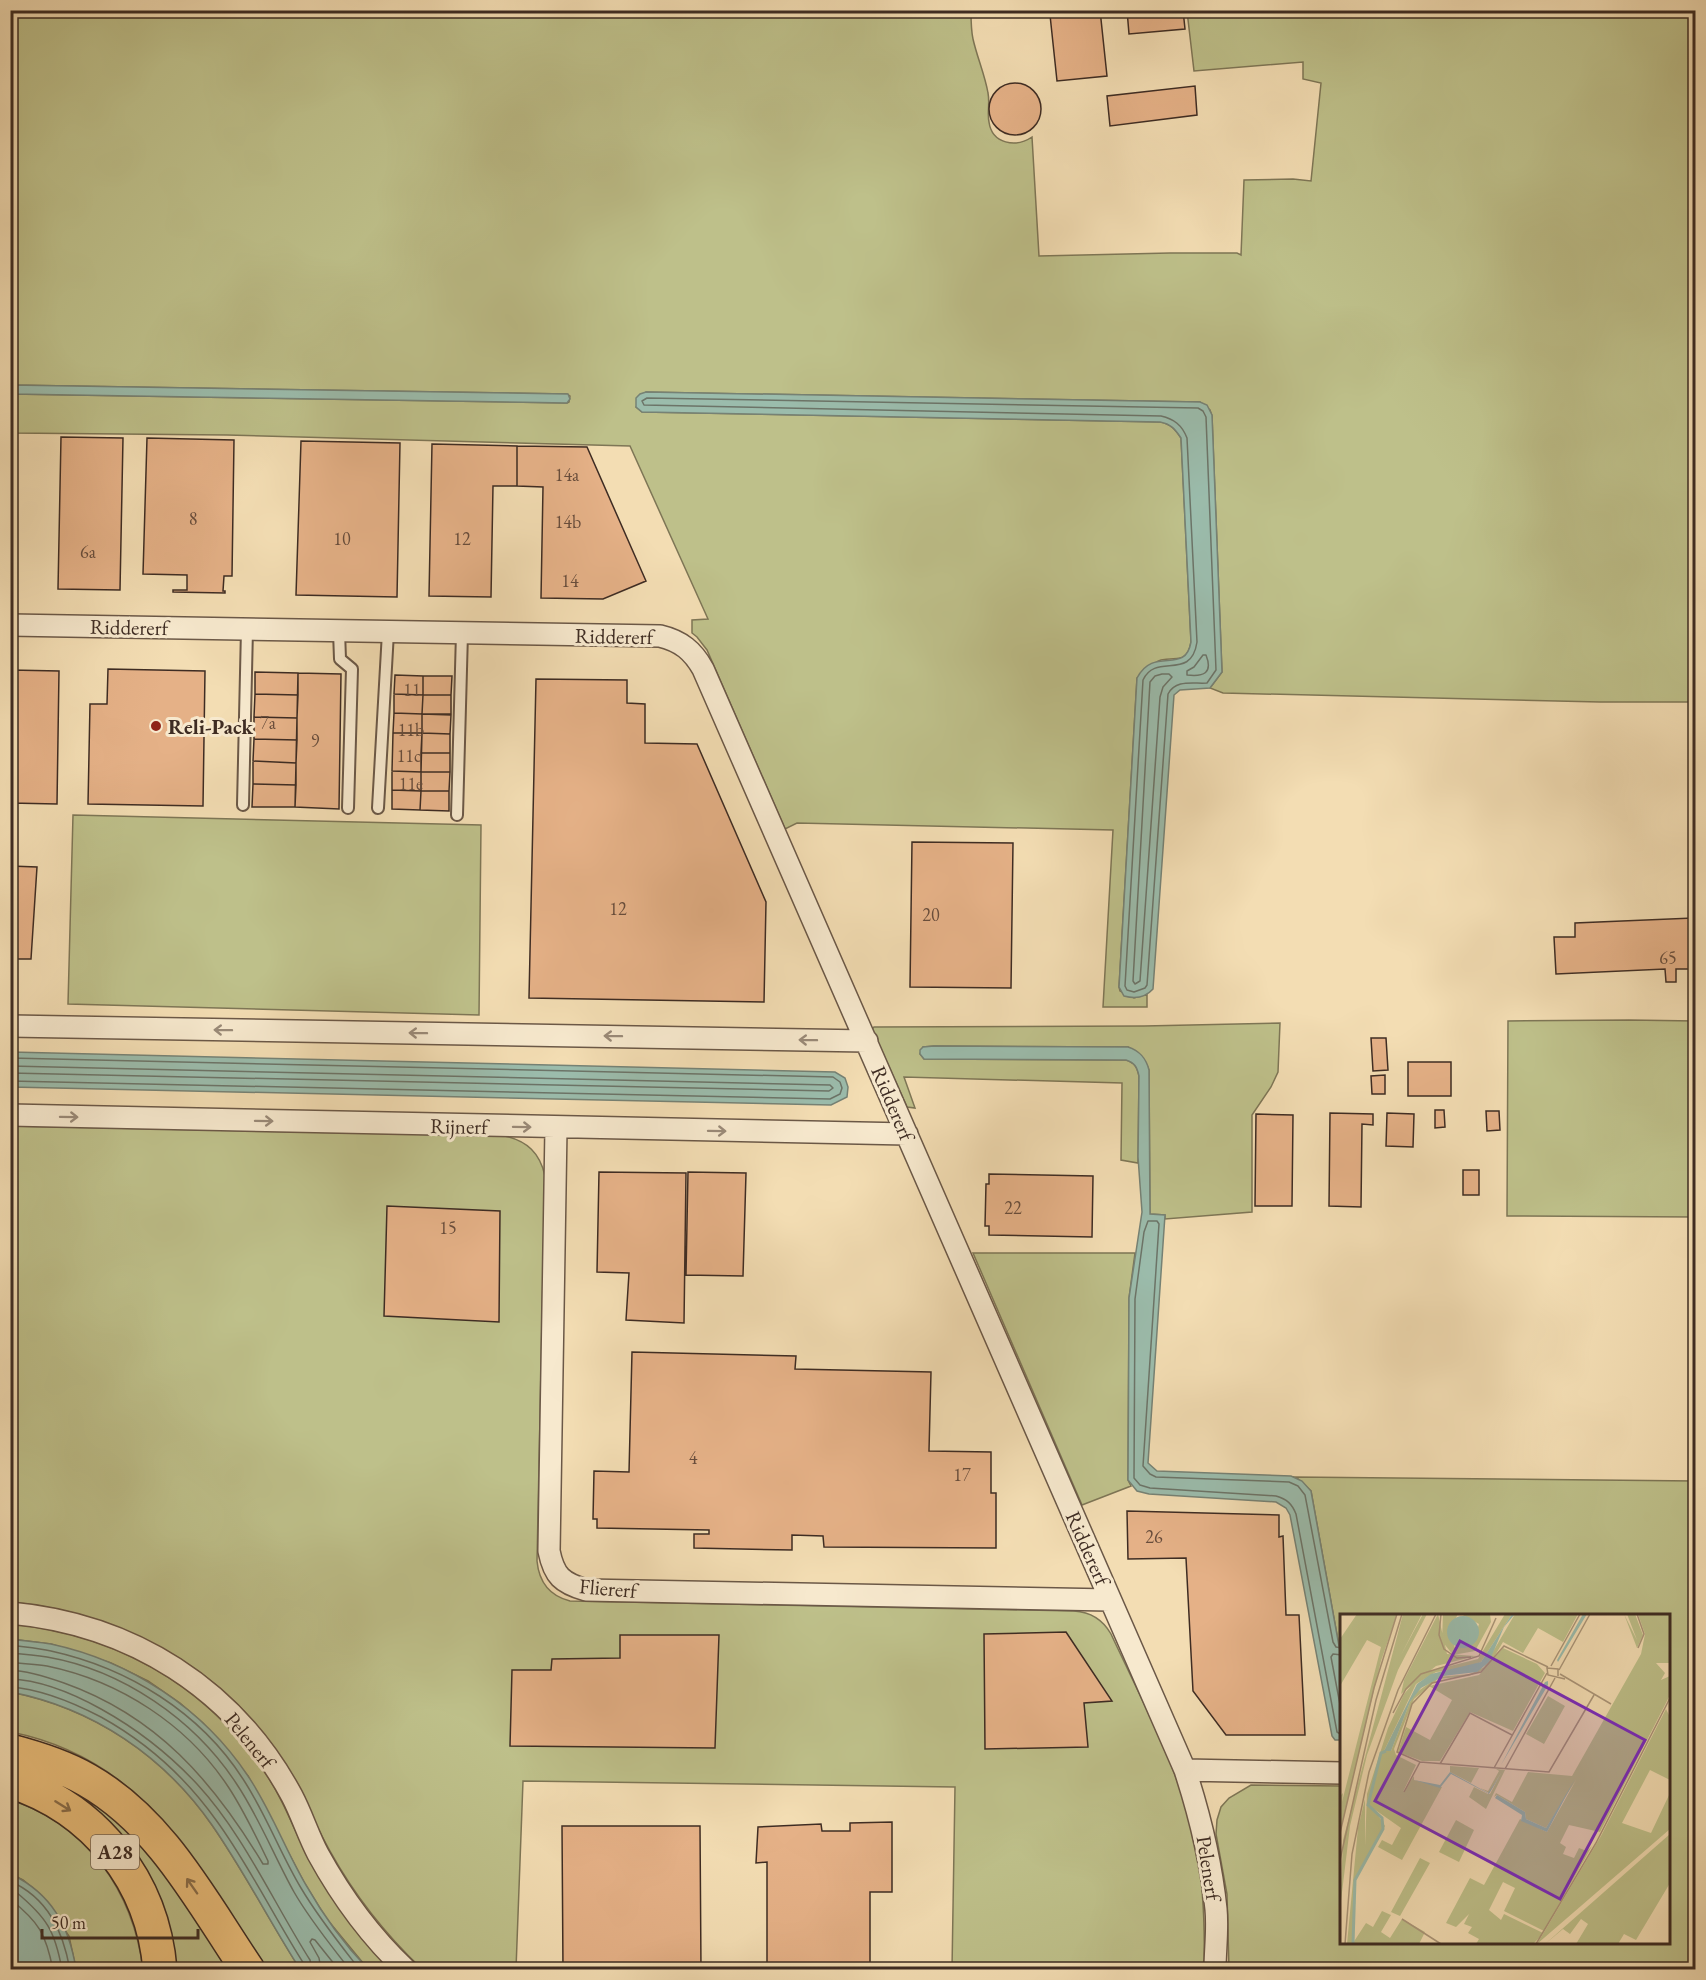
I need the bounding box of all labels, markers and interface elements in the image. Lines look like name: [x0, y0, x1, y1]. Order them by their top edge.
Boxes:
house number: 14a: [555, 463, 580, 486]
house number: 8: [189, 507, 197, 530]
house number: 14b: [555, 510, 581, 533]
house number: 10: [333, 527, 351, 550]
house number: 12: [453, 527, 471, 550]
house number: 6a: [80, 540, 97, 563]
house number: 14: [561, 569, 579, 592]
street label: Riddererf: [90, 613, 171, 641]
street label: Riddererf: [575, 622, 656, 650]
house number: 11: [403, 678, 421, 701]
house number: 7a: [260, 711, 277, 734]
place label: Reli-Pack: [168, 713, 253, 740]
house number: 11b: [398, 718, 424, 741]
marker: Reli-Pack: [149, 719, 163, 733]
house number: 9: [311, 729, 320, 752]
house number: 11c: [397, 744, 421, 767]
house number: 11e: [399, 772, 423, 795]
house number: 12: [609, 897, 627, 920]
house number: 20: [922, 903, 940, 926]
house number: 65: [1659, 946, 1677, 969]
one-way arrow: [214, 1024, 234, 1036]
one-way arrow: [409, 1027, 429, 1039]
one-way arrow: [604, 1031, 624, 1042]
one-way arrow: [799, 1034, 819, 1045]
street label: Riddererf: [865, 1062, 922, 1147]
one-way arrow: [58, 1111, 78, 1122]
street label: Rijnerf: [430, 1112, 490, 1140]
one-way arrow: [253, 1115, 273, 1127]
one-way arrow: [511, 1121, 531, 1133]
one-way arrow: [706, 1125, 726, 1137]
house number: 22: [1004, 1196, 1022, 1219]
house number: 15: [439, 1216, 457, 1239]
house number: 4: [689, 1446, 698, 1469]
house number: 17: [953, 1463, 971, 1486]
street label: Riddererf: [1060, 1507, 1117, 1591]
house number: 26: [1145, 1525, 1163, 1548]
street label: Fliererf: [578, 1572, 640, 1604]
inset map: [1340, 1614, 1670, 1944]
street label: Pelenerf: [219, 1706, 282, 1776]
one-way arrow: [54, 1800, 71, 1812]
street label: Pelenerf: [1191, 1834, 1228, 1904]
road number: A28: [91, 1835, 139, 1869]
one-way arrow: [186, 1879, 198, 1895]
scale bar: [42, 1902, 198, 1940]
text: 50 m: [51, 1911, 86, 1934]

